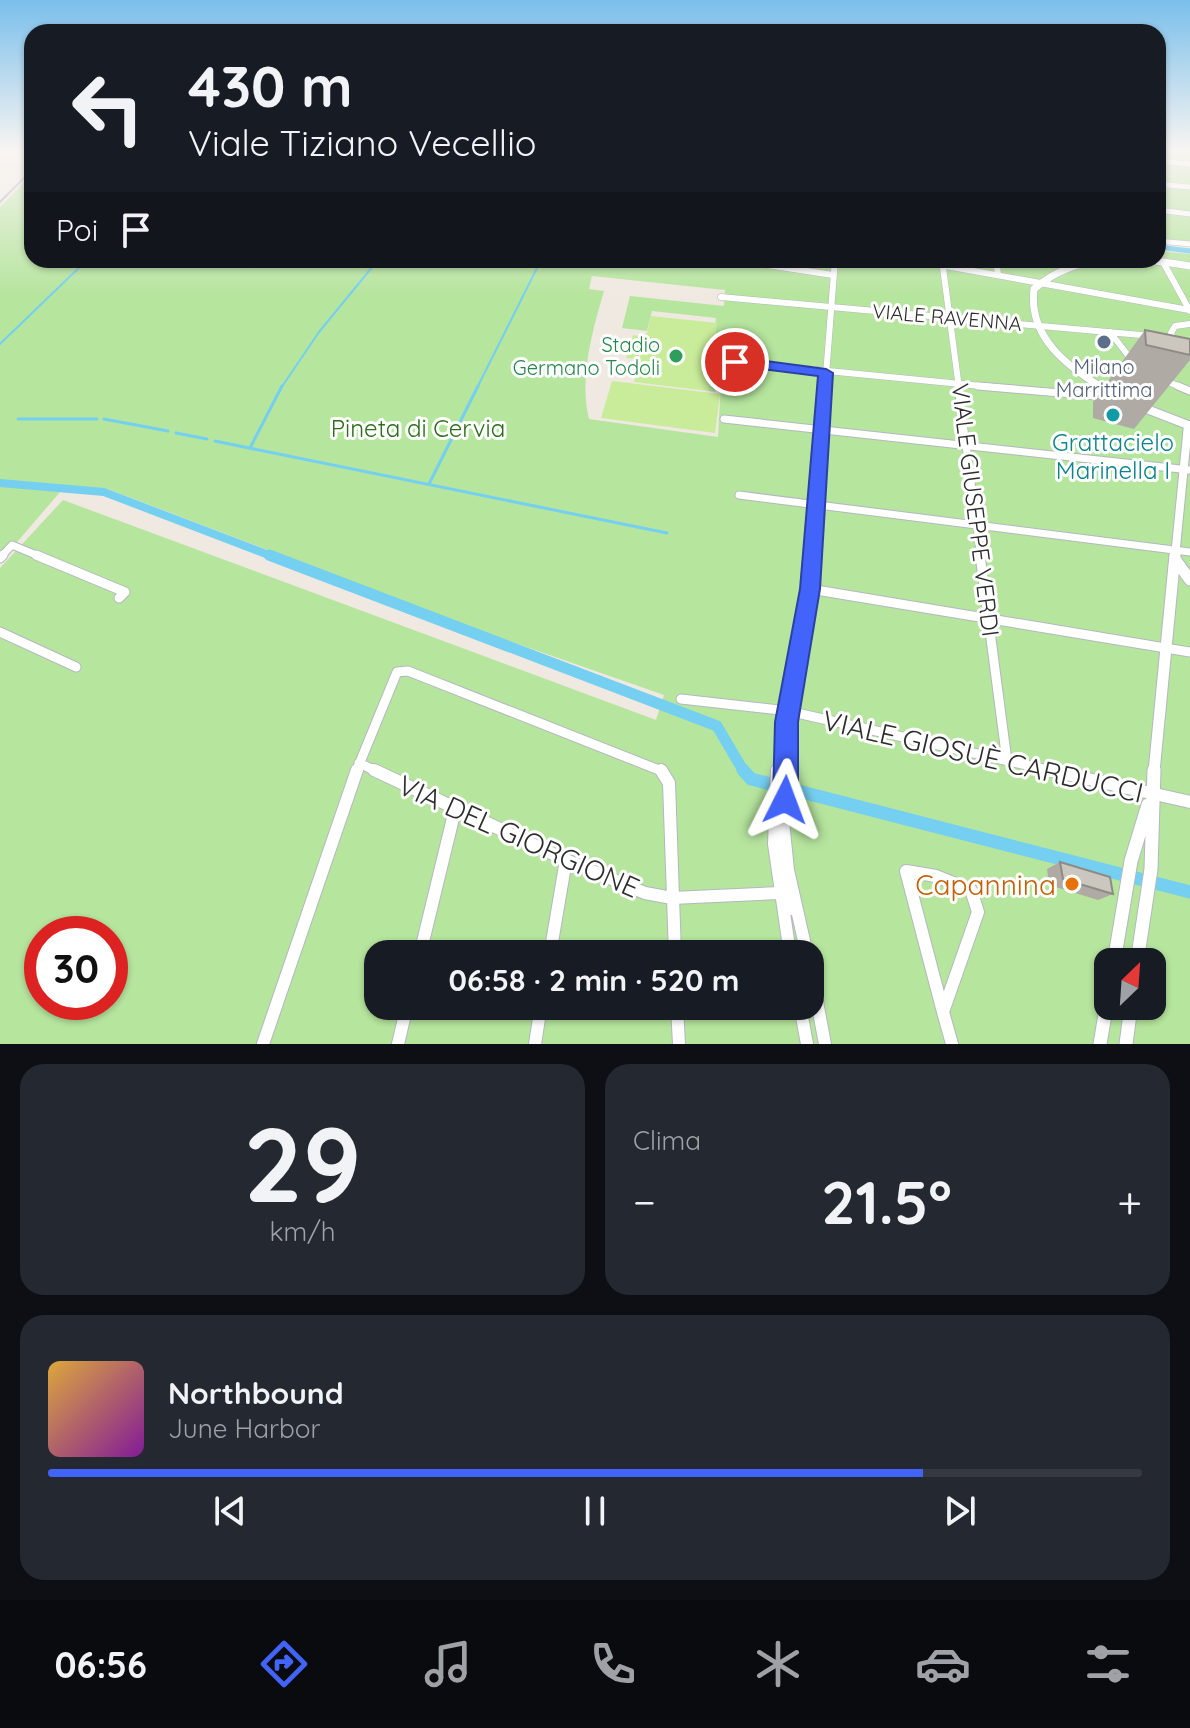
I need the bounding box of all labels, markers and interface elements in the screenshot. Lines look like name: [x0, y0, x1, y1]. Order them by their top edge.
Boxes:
text: 430 m: [188, 51, 353, 121]
icon: left: [56, 56, 160, 160]
text: Viale Tiziano Vecellio: [188, 120, 537, 165]
icon: arrive: [114, 208, 158, 252]
text: Poi: [56, 211, 98, 249]
street label: VIALE RAVENNA: [871, 298, 1023, 336]
pin: [701, 328, 769, 396]
place label: Stadio Germano Todoli: [513, 332, 660, 380]
marker: Milano Marrittima: [1095, 333, 1113, 351]
icon: arrive: [713, 340, 757, 384]
marker: Stadio Germano Todoli: [667, 347, 685, 365]
place label: Milano Marrittima: [1056, 354, 1152, 402]
street label: VIALE GIUSEPPE VERDI: [946, 382, 1006, 638]
marker: Grattacielo Marinella I: [1104, 406, 1122, 424]
park label: Pineta di Cervia: [331, 413, 505, 443]
place label: Grattacielo Marinella I: [1052, 427, 1174, 485]
street label: VIALE GIOSUÈ CARDUCCI: [819, 702, 1147, 810]
position arrow: [743, 758, 827, 842]
street label: VIA DEL GIORGIONE: [393, 767, 645, 905]
place label: Capannina: [915, 867, 1056, 902]
marker: Capannina: [1063, 875, 1081, 893]
speed limit sign: 30: [24, 916, 128, 1020]
north arrow: [1094, 948, 1166, 1020]
map controls: [1094, 948, 1166, 1020]
text: 06:58 · 2 min · 520 m: [449, 961, 739, 999]
text: 29: [243, 1098, 362, 1228]
text: Clima: [633, 1124, 701, 1157]
text: 21.5°: [821, 1164, 952, 1239]
text: −: [633, 1174, 656, 1229]
text: +: [1117, 1174, 1142, 1229]
text: km/h: [270, 1215, 335, 1248]
text: Northbound: [168, 1374, 344, 1412]
text: June Harbor: [168, 1412, 320, 1445]
icon: previous: [208, 1489, 252, 1533]
icon: pause: [573, 1489, 617, 1533]
icon: next: [938, 1489, 982, 1533]
icon: directions: [256, 1636, 312, 1692]
icon: music: [420, 1636, 476, 1692]
icon: phone: [585, 1636, 641, 1692]
icon: climate: [750, 1636, 806, 1692]
icon: car: [915, 1636, 971, 1692]
icon: filters: [1080, 1636, 1136, 1692]
text: 06:56: [54, 1642, 147, 1687]

